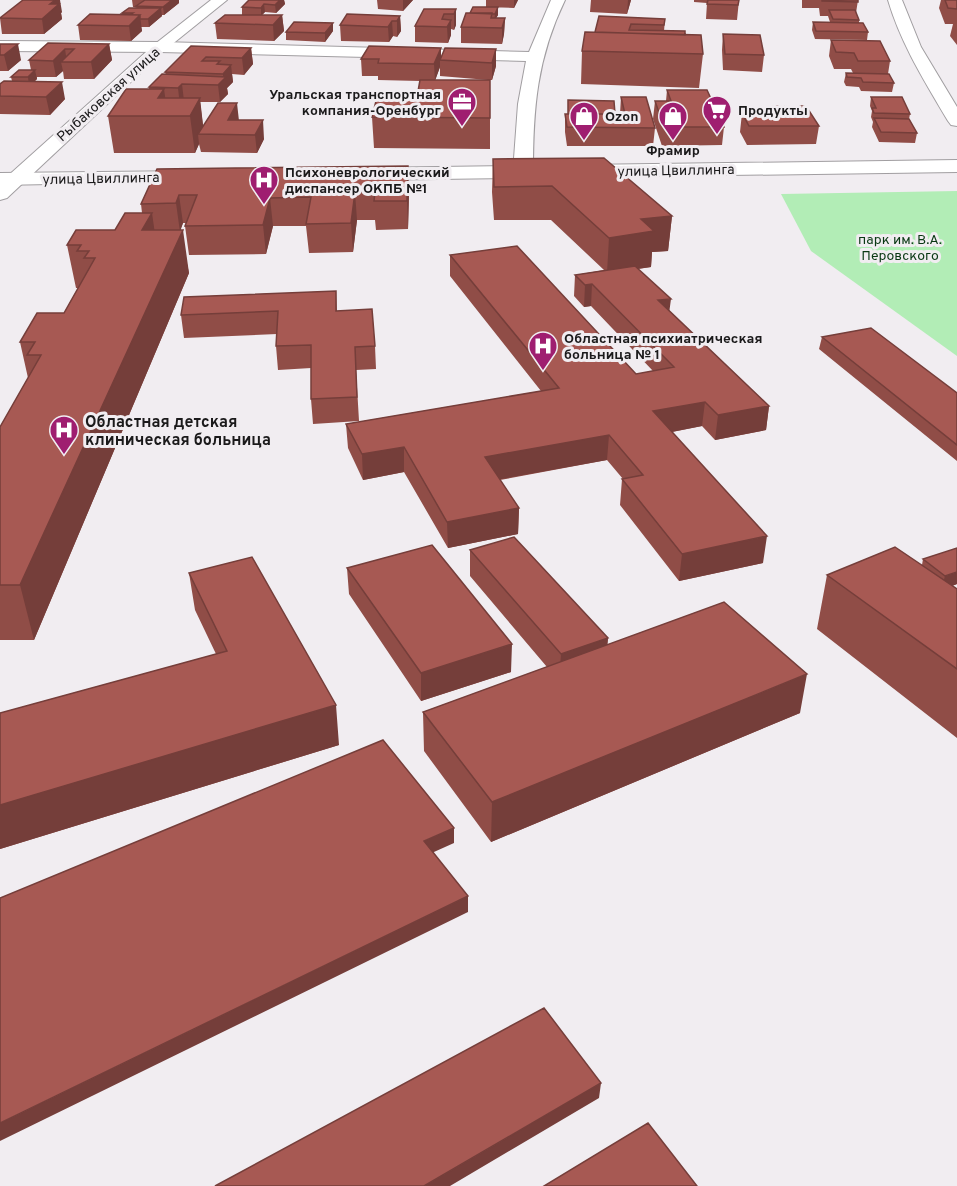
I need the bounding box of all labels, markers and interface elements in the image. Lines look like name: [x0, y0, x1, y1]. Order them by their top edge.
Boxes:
street label: Рыбаковская улица: [54, 44, 164, 146]
office icon: Уральская транспортная компания-Оренбург: [446, 86, 478, 128]
place label: Уральская транспортная компания-Оренбург: [269, 87, 442, 120]
supermarket icon: Продукты: [701, 94, 733, 136]
shop icon: Ozon: [568, 100, 600, 142]
shop icon: Фрамир: [657, 100, 689, 142]
place label: Продукты: [738, 103, 808, 120]
place label: Ozon: [605, 109, 638, 126]
place label: Фрамир: [646, 143, 700, 160]
street label: улица Цвиллинга: [617, 162, 735, 181]
hospital icon: Психоневрологический диспансер ОКПБ №1: [248, 164, 280, 206]
place label: Психоневрологический диспансер ОКПБ №1: [285, 165, 450, 198]
street label: улица Цвиллинга: [42, 170, 160, 189]
park label: парк им. В.А. Перовского: [858, 232, 942, 265]
hospital icon: Областная психиатрическая больница № 1: [527, 330, 559, 372]
place label: Областная психиатрическая больница № 1: [564, 331, 763, 364]
place label: Областная детская клиническая больница: [85, 413, 271, 451]
hospital icon: Областная детская клиническая больница: [48, 414, 80, 456]

